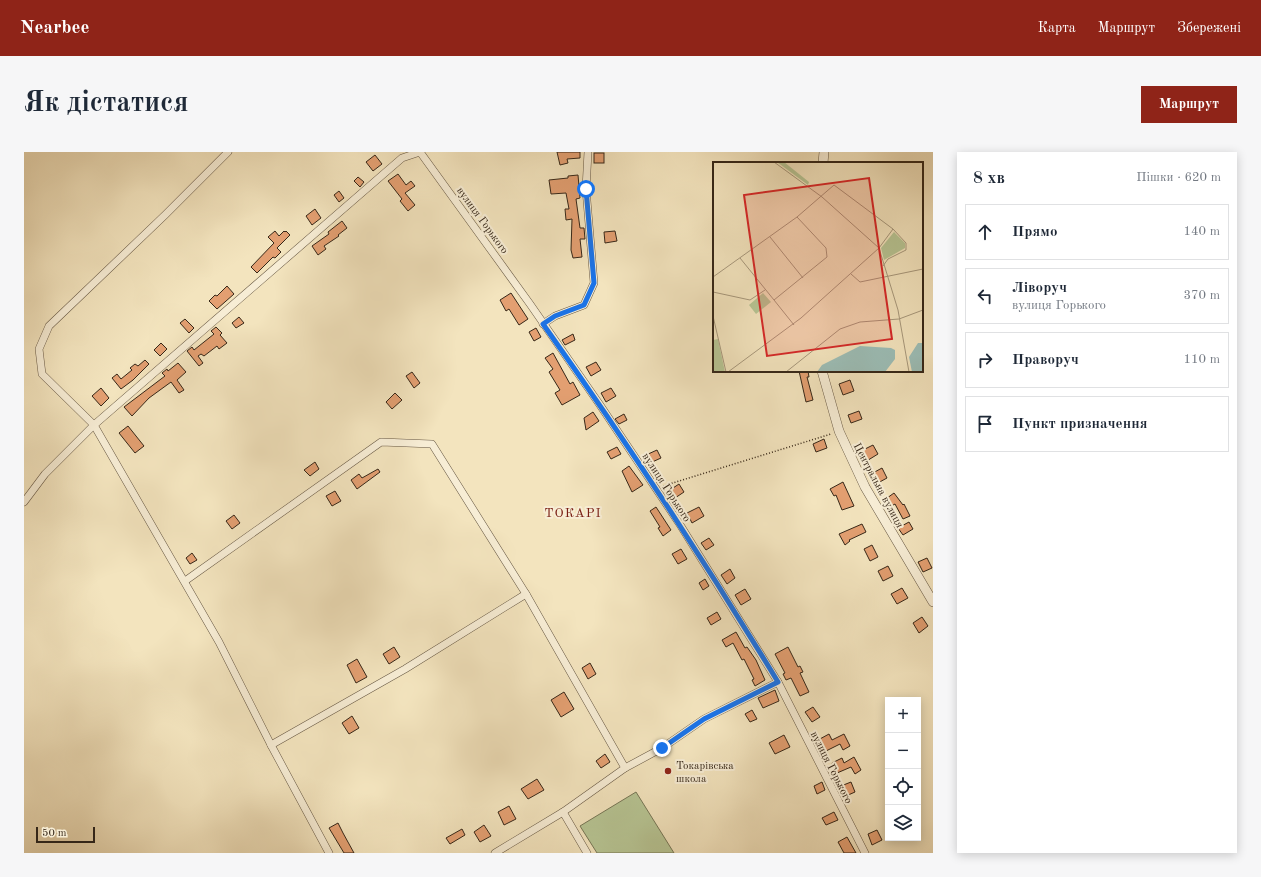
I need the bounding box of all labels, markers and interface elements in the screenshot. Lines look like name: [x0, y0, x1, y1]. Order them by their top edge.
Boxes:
text: Nearbee: [20, 19, 89, 38]
text: Карта: [1038, 21, 1076, 35]
text: Маршрут: [1098, 21, 1155, 35]
text: Збережені: [1177, 21, 1241, 35]
button: Маршрут: [1141, 86, 1237, 123]
text: Як дістатися: [24, 90, 188, 118]
inset map: [713, 162, 923, 372]
text: 8 хв: [973, 170, 1005, 187]
text: Пішки · 620 m: [1136, 171, 1221, 184]
route start: [577, 180, 595, 198]
street label: вулиця Горького: [454, 185, 510, 256]
icon: ahead: [974, 221, 996, 243]
text: Прямо: [1012, 225, 1058, 240]
text: 140 m: [1183, 225, 1220, 238]
text: Ліворуч: [1012, 281, 1067, 296]
icon: left: [974, 285, 996, 307]
text: 370 m: [1183, 289, 1220, 302]
text: вулиця Горького: [1012, 299, 1106, 312]
icon: right: [974, 349, 996, 371]
text: Праворуч: [1012, 353, 1079, 368]
text: 110 m: [1183, 353, 1220, 366]
icon: arrive: [974, 413, 996, 435]
text: Пункт призначення: [1012, 417, 1148, 432]
street label: Центральна вулиця: [851, 441, 905, 530]
street label: вулиця Горького: [639, 451, 692, 524]
district label: ТОКАРІ: [544, 507, 602, 520]
map controls: [885, 697, 921, 841]
button: +: [885, 697, 921, 733]
street label: вулиця Горького: [808, 730, 854, 806]
button: −: [885, 733, 921, 769]
route end: [653, 739, 671, 757]
place label: Токарівська школа: [676, 761, 734, 785]
marker: Токарівська школа: [663, 766, 673, 776]
button: locate: [885, 769, 921, 805]
button: layers: [885, 805, 921, 841]
scale bar: [36, 825, 95, 844]
text: 50 m: [42, 828, 67, 839]

